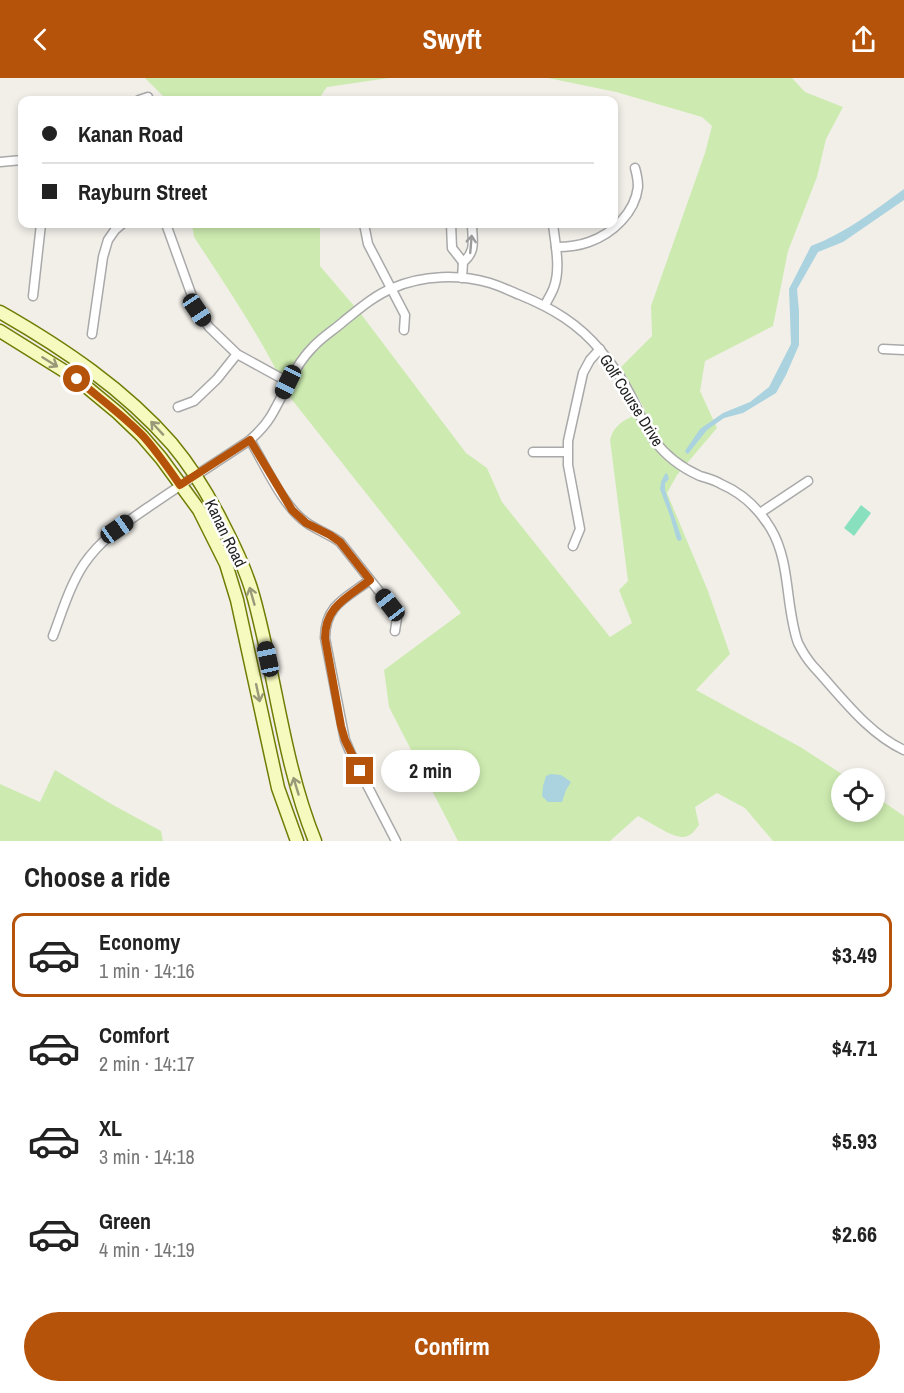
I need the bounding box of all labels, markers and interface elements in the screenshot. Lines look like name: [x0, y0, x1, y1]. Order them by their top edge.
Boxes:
text: Swyft: [422, 21, 482, 57]
icon: back: [24, 23, 57, 56]
icon: share: [847, 23, 880, 56]
text: Kanan Road: [78, 119, 183, 149]
text: Rayburn Street: [78, 177, 207, 207]
one-way arrow: [466, 235, 477, 254]
car: [179, 290, 215, 330]
street label: Golf Course Drive: [595, 350, 669, 450]
one-way arrow: [41, 356, 58, 368]
car: [272, 362, 304, 402]
route start: [63, 365, 90, 392]
one-way arrow: [150, 421, 164, 436]
street label: Kanan Road: [200, 495, 252, 571]
car: [97, 511, 137, 547]
car: [372, 585, 408, 625]
one-way arrow: [246, 587, 258, 606]
car: [255, 640, 281, 678]
one-way arrow: [253, 682, 264, 702]
callout: 2 min: [381, 750, 480, 792]
route end: [346, 757, 373, 784]
text: 2 min: [409, 757, 452, 784]
map controls: [831, 768, 885, 822]
button: locate: [831, 768, 885, 822]
one-way arrow: [290, 777, 301, 796]
text: Choose a ride: [24, 859, 170, 895]
text: Economy: [99, 927, 180, 957]
icon: car: [27, 928, 81, 982]
text: $3.49: [832, 940, 877, 970]
text: 1 min · 14:16: [99, 957, 195, 984]
text: Comfort: [99, 1020, 169, 1050]
icon: car: [27, 1021, 81, 1075]
text: $4.71: [832, 1033, 877, 1063]
text: 2 min · 14:17: [99, 1050, 195, 1077]
text: XL: [99, 1113, 122, 1143]
icon: car: [27, 1114, 81, 1168]
text: $5.93: [832, 1126, 877, 1156]
text: 3 min · 14:18: [99, 1143, 195, 1170]
text: Green: [99, 1206, 151, 1236]
icon: car: [27, 1207, 81, 1261]
text: $2.66: [832, 1219, 877, 1249]
text: 4 min · 14:19: [99, 1236, 195, 1263]
button: Confirm: [24, 1312, 880, 1381]

